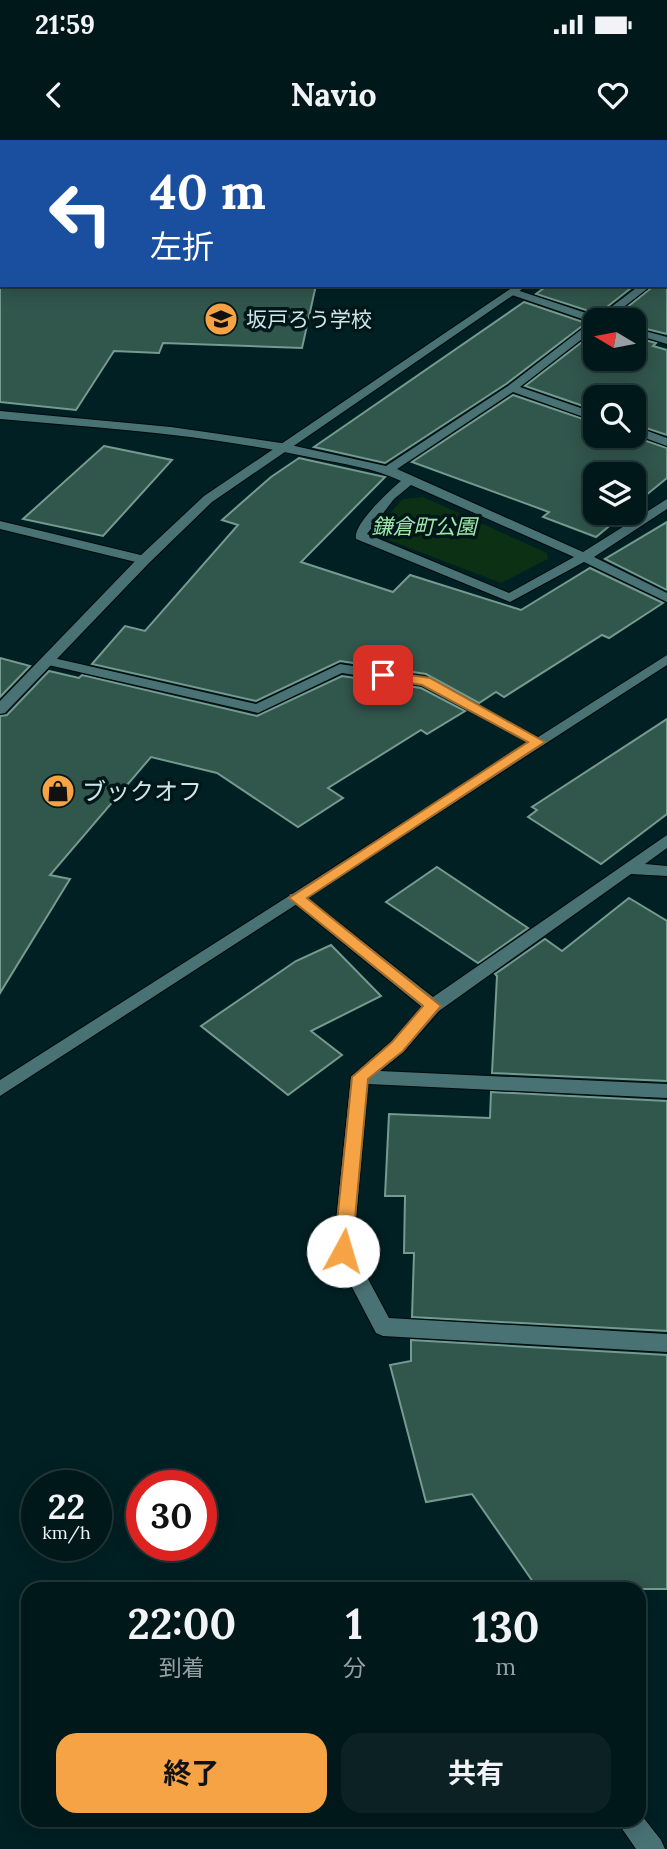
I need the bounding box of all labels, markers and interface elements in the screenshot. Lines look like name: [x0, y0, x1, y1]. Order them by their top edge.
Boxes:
text: 21:59: [35, 8, 95, 41]
text: Navio: [290, 74, 377, 115]
icon: back: [35, 76, 73, 114]
icon: heart: [594, 76, 632, 114]
text: 40 m: [150, 160, 266, 222]
icon: left: [35, 168, 126, 259]
text: 左折: [150, 226, 214, 267]
school or university icon: 坂戸ろう学校: [202, 300, 240, 338]
place label: 坂戸ろう学校: [246, 306, 372, 333]
north arrow: [583, 308, 646, 371]
map controls: [583, 308, 646, 525]
button: search: [583, 385, 646, 448]
button: layers: [583, 462, 646, 525]
park label: 鎌倉町公園: [372, 513, 479, 540]
pin: [353, 645, 413, 705]
icon: arrive: [364, 656, 402, 694]
shop icon: ブックオフ: [39, 772, 77, 810]
place label: ブックオフ: [82, 776, 202, 807]
position arrow: [306, 1214, 380, 1288]
speed limit sign: 30: [126, 1470, 217, 1561]
text: 22: [48, 1484, 85, 1529]
text: km/h: [42, 1521, 91, 1544]
text: 22:00: [128, 1597, 236, 1651]
text: 1: [346, 1597, 363, 1651]
text: 130: [472, 1600, 540, 1654]
text: m: [496, 1652, 516, 1681]
text: 到着: [159, 1653, 205, 1682]
text: 分: [343, 1653, 366, 1682]
button: 終了: [56, 1733, 327, 1813]
button: 共有: [341, 1733, 611, 1813]

